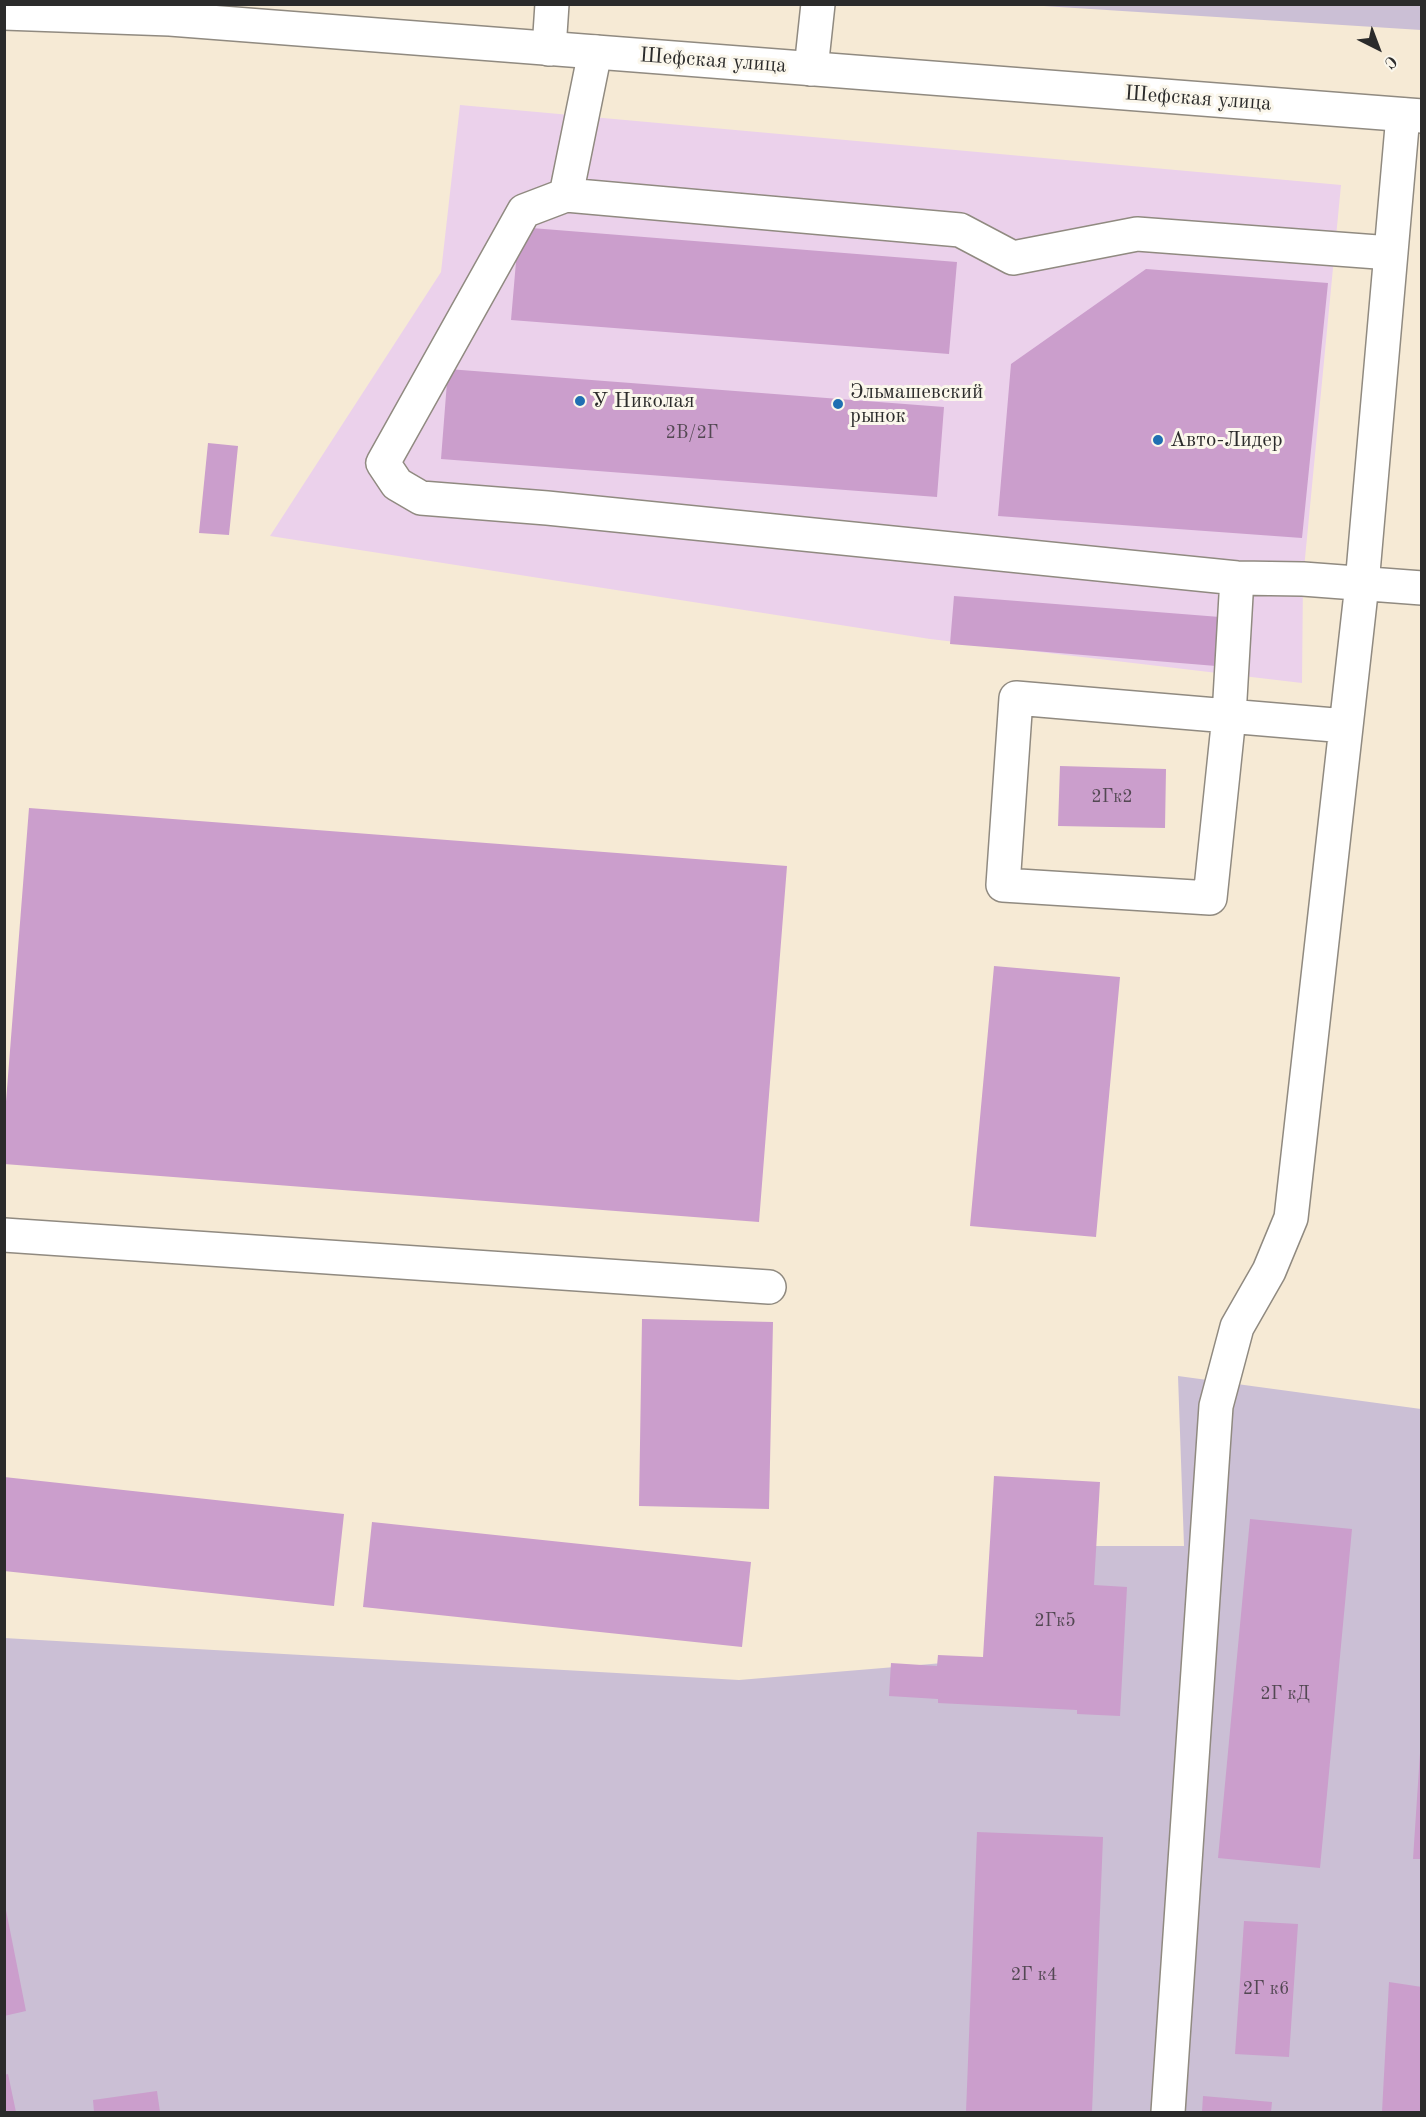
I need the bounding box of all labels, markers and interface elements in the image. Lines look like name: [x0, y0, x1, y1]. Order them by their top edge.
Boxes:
north arrow: [1348, 18, 1408, 78]
street label: Шефская улица: [639, 43, 787, 79]
text: С: [1381, 52, 1399, 71]
street label: Шефская улица: [1124, 81, 1272, 117]
place label: Эльмашевский рынок: [850, 379, 983, 429]
place label: У Николая: [592, 388, 695, 414]
marker: У Николая: [573, 394, 587, 408]
marker: Эльмашевский рынок: [831, 397, 845, 411]
house number: 2В/2Г: [665, 422, 719, 444]
place label: Авто-Лидер: [1170, 427, 1283, 453]
marker: Авто-Лидер: [1151, 433, 1165, 447]
house number: 2Гк2: [1091, 786, 1133, 808]
house number: 2Гк5: [1034, 1610, 1076, 1632]
house number: 2Г кД: [1260, 1683, 1310, 1705]
house number: 2Г к4: [1011, 1964, 1057, 1986]
house number: 2Г к6: [1243, 1978, 1289, 2000]

